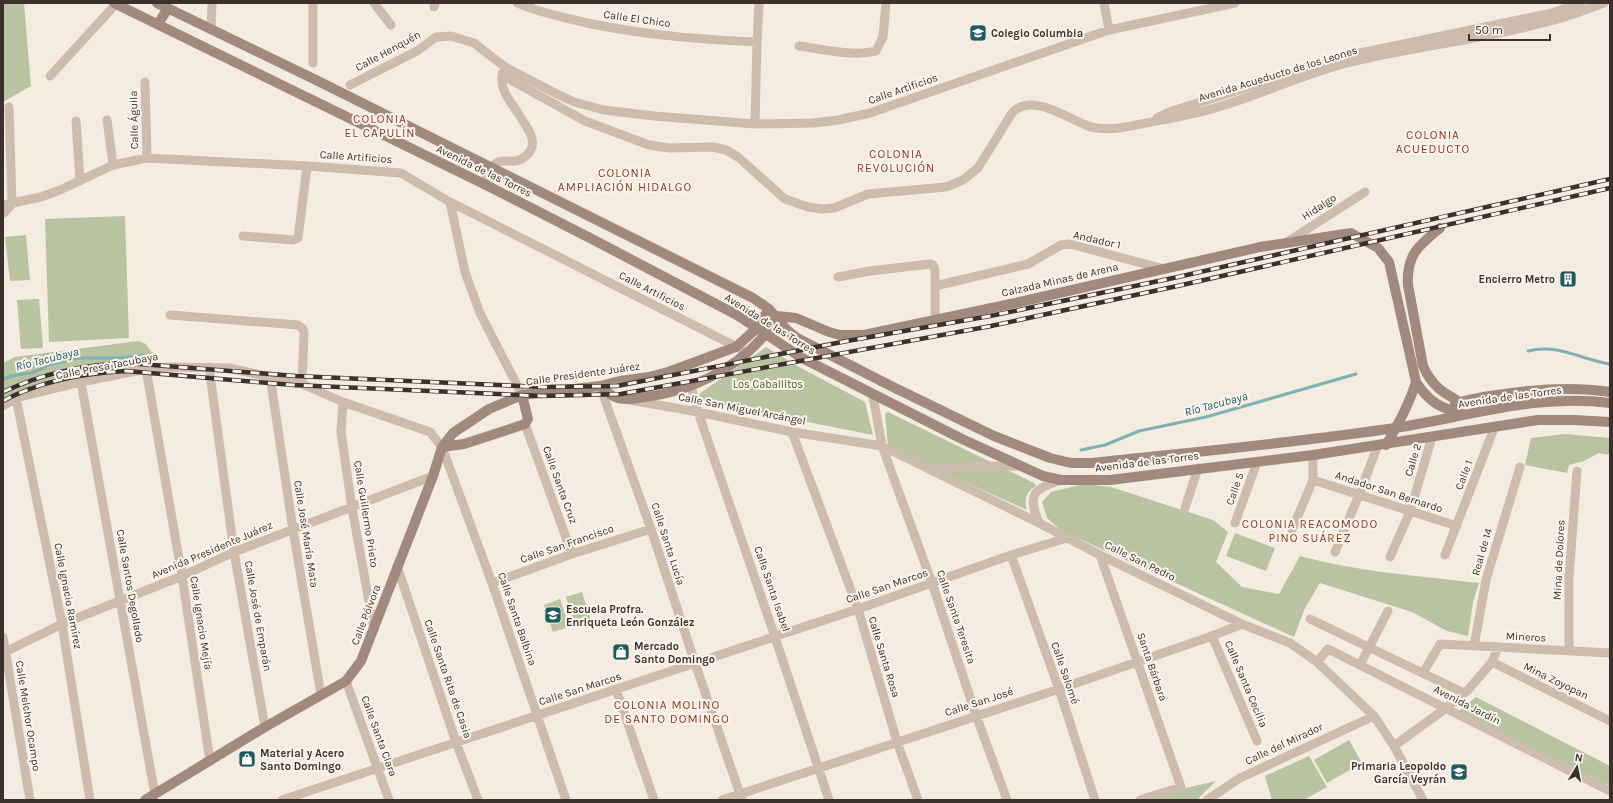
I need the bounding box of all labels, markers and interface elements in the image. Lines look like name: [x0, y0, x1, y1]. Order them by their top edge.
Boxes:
street label: Calle El Chico: [603, 8, 671, 30]
scale bar: [1469, 16, 1550, 42]
school or university icon: Colegio Columbia: [968, 23, 988, 43]
text: 50 m: [1475, 23, 1503, 37]
place label: Colegio Columbia: [991, 27, 1083, 40]
street label: Calle Henquén: [353, 28, 423, 74]
street label: Avenida Acueducto de los Leones: [1197, 44, 1359, 104]
street label: Calle Artificios: [866, 71, 940, 107]
street label: Calle Águila: [125, 90, 141, 150]
district label: COLONIA EL CAPULÍN: [344, 112, 416, 140]
district label: COLONIA ACUEDUCTO: [1396, 128, 1470, 156]
street label: Avenida de las Torres: [434, 142, 534, 200]
district label: COLONIA REVOLUCIÓN: [857, 147, 935, 175]
street label: Calle Artificios: [319, 148, 393, 166]
district label: COLONIA AMPLIACIÓN HIDALGO: [558, 166, 692, 194]
street label: Hidalgo: [1299, 191, 1339, 223]
street label: Andador 1: [1072, 228, 1122, 252]
street label: Calzada Minas de Arena: [1000, 260, 1120, 300]
street label: Calle Artificios: [617, 269, 688, 313]
building icon: Encierro Metro: [1558, 269, 1578, 289]
place label: Encierro Metro: [1478, 273, 1555, 286]
street label: Avenida de las Torres: [722, 291, 818, 357]
water label: Río Tacubaya: [14, 344, 80, 374]
street label: Calle Presa Tacubaya: [55, 350, 159, 382]
street label: Calle Presidente Juárez: [525, 360, 641, 388]
park label: Los Caballitos: [733, 378, 803, 391]
street label: Avenida de las Torres: [1457, 383, 1563, 411]
water label: Río Tacubaya: [1183, 389, 1249, 419]
street label: Calle San Miguel Arcángel: [677, 390, 807, 428]
street label: Calle 2: [1402, 442, 1424, 478]
street label: Calle Santa Cruz: [540, 444, 580, 526]
street label: Avenida de las Torres: [1094, 449, 1200, 475]
street label: Calle 1: [1452, 458, 1476, 492]
street label: Calle Guillermo Prieto: [351, 460, 381, 568]
street label: Andador San Bernardo: [1334, 468, 1444, 516]
street label: Calle 5: [1223, 471, 1247, 507]
street label: Calle José María Mata: [291, 479, 321, 589]
street label: Calle Santa Lucía: [649, 501, 687, 587]
district label: COLONIA REACOMODO PINO SUÁREZ: [1242, 517, 1378, 545]
street label: Avenida Presidente Juárez: [149, 519, 275, 581]
street label: Mina de Dolores: [1550, 519, 1568, 601]
street label: Calle San Francisco: [519, 522, 615, 566]
street label: Real de 14: [1469, 527, 1495, 577]
street label: Calle Santos Degollado: [114, 528, 146, 644]
street label: Calle San Pedro: [1102, 538, 1178, 584]
street label: Calle Ignacio Ramírez: [51, 542, 85, 650]
street label: Calle Santa Isabel: [751, 545, 793, 633]
street label: Calle José de Emparán: [242, 560, 274, 672]
street label: Calle San Marcos: [844, 566, 930, 606]
street label: Calle Santa Teresita: [934, 568, 978, 666]
street label: Calle Santa Balbina: [495, 571, 539, 667]
street label: Calle Ignacio Mejía: [187, 575, 215, 671]
street label: Calle Pólvora: [348, 583, 384, 647]
place label: Escuela Profra. Enriqueta León González: [566, 603, 694, 629]
school or university icon: Escuela Profra. Enriqueta León González: [543, 605, 563, 625]
street label: Calle Santa Rosa: [866, 615, 902, 699]
street label: Calle Santa Rita de Casia: [422, 618, 474, 740]
street label: Mineros: [1505, 629, 1547, 645]
street label: Santa Bárbara: [1134, 631, 1170, 703]
street label: Calle Santa Cecilia: [1222, 639, 1270, 729]
place label: Mercado Santo Domingo: [634, 640, 715, 666]
street label: Calle Salomé: [1048, 640, 1082, 706]
shop icon: Mercado Santo Domingo: [611, 642, 631, 662]
street label: Calle Melchor Ocampo: [13, 660, 43, 772]
street label: Mina Zoyopan: [1521, 660, 1591, 702]
street label: Calle San Marcos: [537, 669, 623, 708]
street label: Avenida Jardín: [1431, 683, 1503, 727]
street label: Calle San José: [943, 685, 1015, 719]
street label: Calle Santa Clara: [358, 694, 400, 778]
district label: COLONIA MOLINO DE SANTO DOMINGO: [604, 698, 730, 726]
street label: Calle del Mirador: [1243, 720, 1325, 768]
place label: Material y Acero Santo Domingo: [260, 747, 344, 773]
north arrow: [1557, 747, 1597, 787]
shop icon: Material y Acero Santo Domingo: [237, 749, 257, 769]
text: N: [1574, 751, 1584, 765]
place label: Primaria Leopoldo García Veyrán: [1351, 760, 1446, 786]
school or university icon: Primaria Leopoldo García Veyrán: [1449, 762, 1469, 782]

